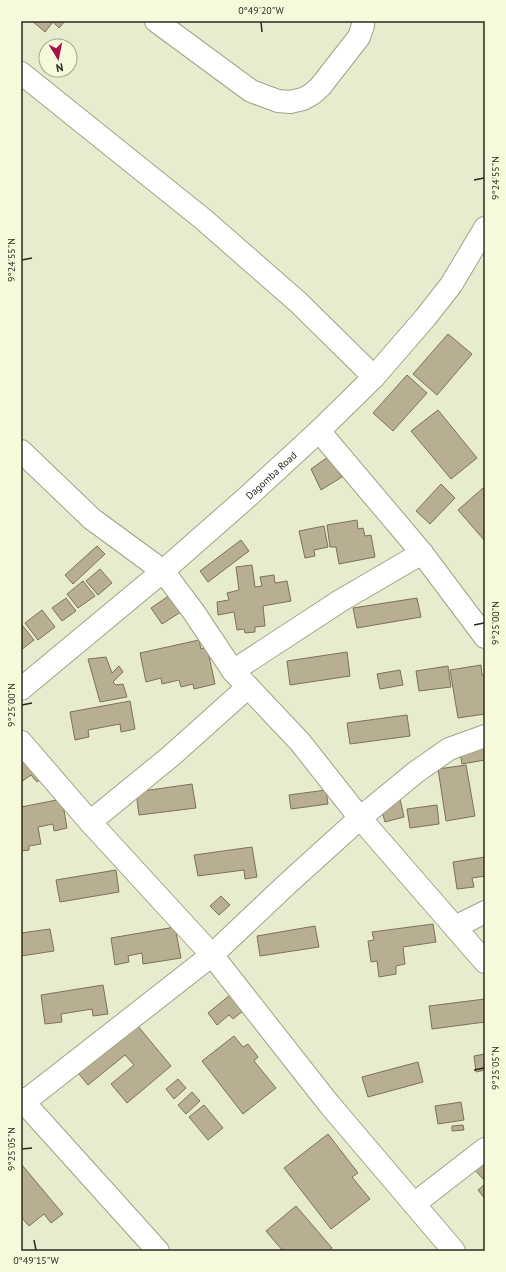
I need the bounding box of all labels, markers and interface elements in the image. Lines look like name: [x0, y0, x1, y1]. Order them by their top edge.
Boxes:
text: 0°49'20"W: [238, 4, 285, 17]
north arrow: [38, 38, 78, 78]
text: N: [55, 60, 65, 75]
text: 9°24'55"N: [489, 156, 502, 200]
text: 9°24'55"N: [5, 238, 18, 282]
street label: Dagomba Road: [243, 449, 299, 502]
text: 9°25'00"N: [489, 601, 502, 645]
text: 9°25'00"N: [5, 683, 18, 727]
text: 9°25'05"N: [489, 1046, 502, 1090]
text: 9°25'05"N: [5, 1127, 18, 1171]
text: 0°49'15"W: [13, 1254, 60, 1267]

